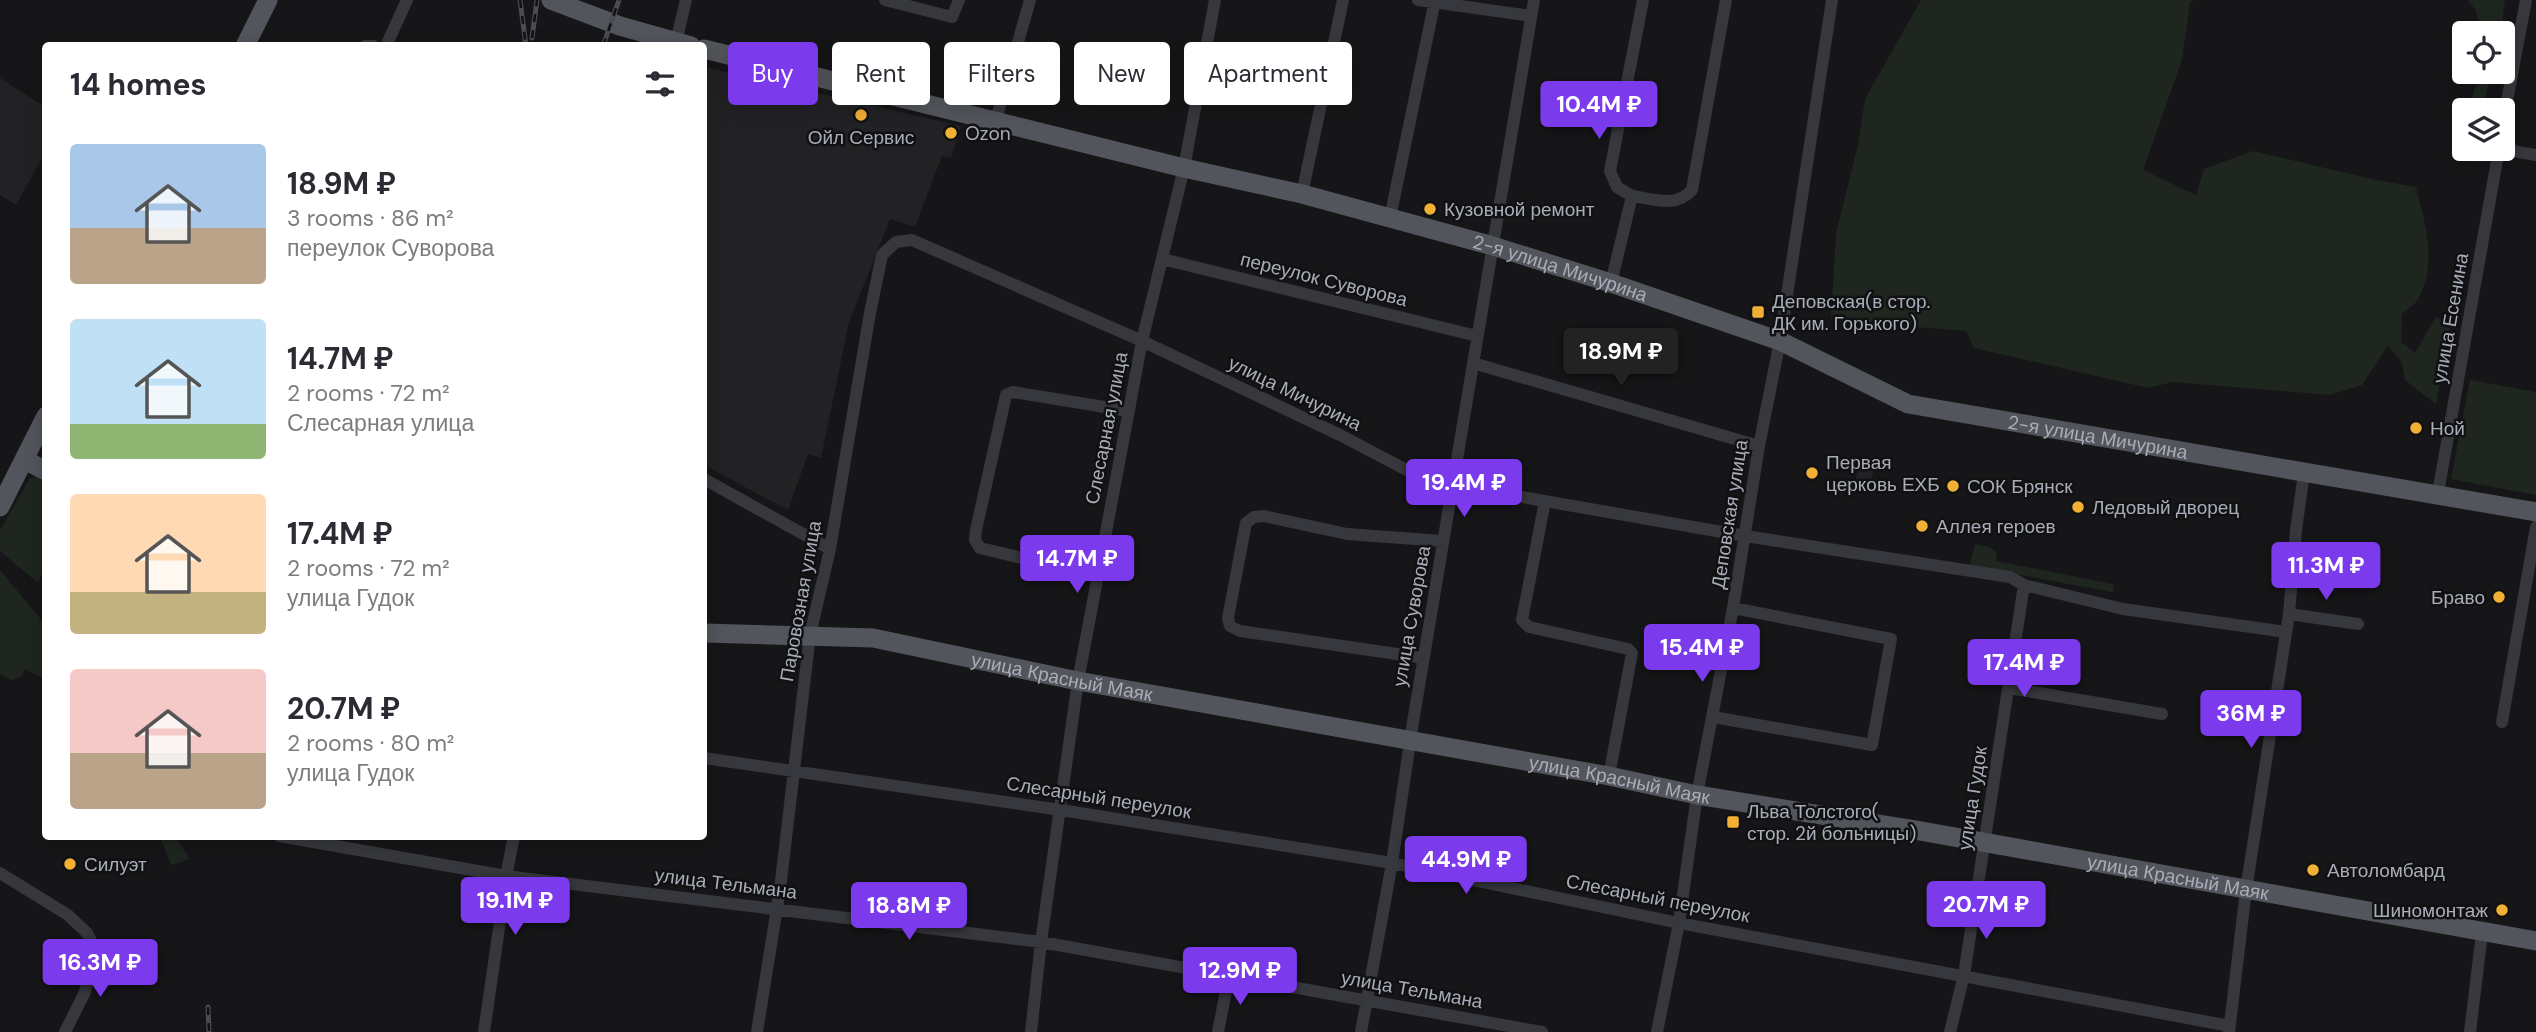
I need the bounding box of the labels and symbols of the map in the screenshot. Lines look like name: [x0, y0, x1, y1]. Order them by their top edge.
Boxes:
pin: 10.4M ₽: [1534, 82, 1664, 141]
marker: Ойл Сервис: [853, 107, 869, 123]
place label: Ozon: [965, 121, 1011, 146]
place label: Ойл Сервис: [808, 125, 914, 150]
marker: Ozon: [943, 125, 959, 141]
place label: Кузовной ремонт: [1444, 197, 1595, 222]
marker: Кузовной ремонт: [1422, 201, 1438, 217]
street label: 2-я улица Мичурина: [1470, 229, 1651, 308]
street label: переулок Суворова: [1238, 247, 1410, 312]
street label: улица Есенина: [2427, 251, 2474, 385]
place label: Деповская(в стор. ДК им. Горького): [1772, 289, 1930, 336]
marker: Деповская(в стор. ДК им. Горького): [1750, 304, 1766, 320]
pin: 18.9M ₽: [1556, 328, 1686, 388]
street label: Слесарная улица: [1079, 349, 1134, 506]
street label: улица Мичурина: [1224, 350, 1366, 437]
street label: 2-я улица Мичурина: [2006, 409, 2190, 465]
place label: Ной: [2430, 416, 2465, 441]
marker: Ной: [2408, 420, 2424, 436]
street label: Деповская улица: [1705, 437, 1754, 590]
place label: Первая церковь ЕХБ: [1826, 450, 1940, 497]
pin: 19.4M ₽: [1399, 460, 1529, 519]
marker: Первая церковь ЕХБ: [1804, 465, 1820, 481]
place label: СОК Брянск: [1967, 474, 2073, 499]
marker: СОК Брянск: [1945, 478, 1961, 494]
place label: Ледовый дворец: [2092, 495, 2239, 520]
marker: Ледовый дворец: [2070, 499, 2086, 515]
place label: Аллея героев: [1936, 514, 2056, 539]
street label: Паровозная улица: [774, 518, 827, 683]
marker: Аллея героев: [1914, 518, 1930, 534]
pin: 14.7M ₽: [1012, 536, 1142, 595]
pin: 11.3M ₽: [2261, 542, 2391, 602]
street label: улица Суворова: [1387, 543, 1436, 688]
place label: Браво: [2431, 585, 2485, 610]
marker: Браво: [2491, 589, 2507, 605]
pin: 15.4M ₽: [1637, 624, 1767, 684]
pin: 17.4M ₽: [1959, 640, 2089, 699]
street label: улица Красный Маяк: [969, 647, 1155, 707]
pin: 36M ₽: [2202, 690, 2300, 750]
street label: улица Гудок: [1952, 744, 1993, 852]
street label: улица Красный Маяк: [1527, 750, 1712, 810]
street label: Слесарный переулок: [1005, 771, 1194, 825]
place label: Льва Толстого( стор. 2й больницы): [1747, 799, 1916, 846]
marker: Льва Толстого( стор. 2й больницы): [1725, 814, 1741, 830]
pin: 44.9M ₽: [1401, 836, 1531, 896]
street label: улица Красный Маяк: [2085, 849, 2271, 906]
place label: Силуэт: [84, 852, 147, 877]
marker: Силуэт: [62, 856, 78, 872]
place label: Автоломбард: [2327, 858, 2445, 883]
street label: улица Тельмана: [653, 862, 799, 905]
marker: Автоломбард: [2305, 862, 2321, 878]
street label: Слесарный переулок: [1564, 868, 1753, 929]
pin: 19.1M ₽: [450, 878, 580, 937]
pin: 20.7M ₽: [1921, 881, 2051, 941]
pin: 18.8M ₽: [844, 883, 974, 942]
place label: Шиномонтаж: [2373, 898, 2488, 923]
marker: Шиномонтаж: [2494, 902, 2510, 918]
pin: 16.3M ₽: [35, 940, 165, 999]
pin: 12.9M ₽: [1175, 948, 1305, 1007]
street label: улица Тельмана: [1339, 965, 1485, 1014]

